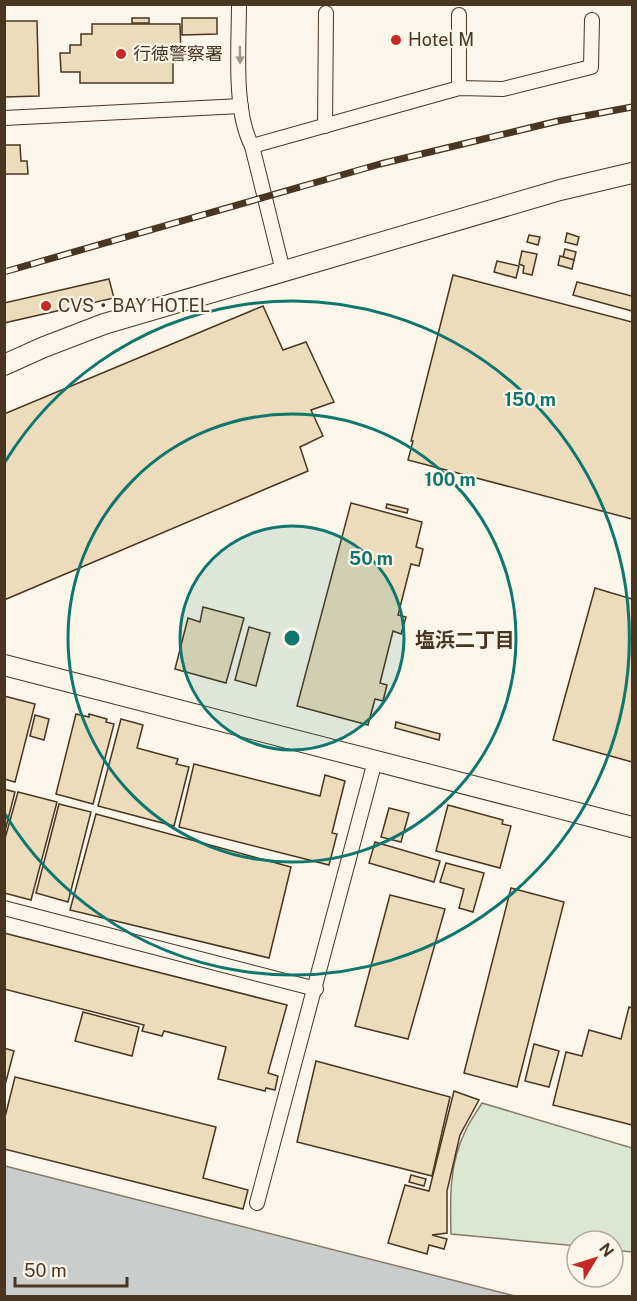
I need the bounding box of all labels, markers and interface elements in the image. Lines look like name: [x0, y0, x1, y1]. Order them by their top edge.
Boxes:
place label: Hotel M: [408, 29, 474, 50]
marker: Hotel M: [389, 33, 403, 47]
place label: 行徳警察署: [133, 43, 223, 64]
one-way arrow: [235, 46, 244, 65]
marker: 行徳警察署: [114, 47, 128, 61]
place label: CVS・BAY HOTEL: [58, 295, 210, 316]
marker: CVS・BAY HOTEL: [39, 299, 53, 313]
text: 150 m: [504, 389, 556, 410]
text: 100 m: [424, 469, 476, 490]
text: 50 m: [349, 548, 393, 569]
centre of rings: [282, 628, 302, 648]
district label: 塩浜二丁目: [415, 628, 515, 652]
north arrow: [565, 1229, 625, 1289]
text: N: [595, 1239, 618, 1261]
scale bar: [15, 1250, 128, 1288]
text: 50 m: [24, 1260, 67, 1281]

